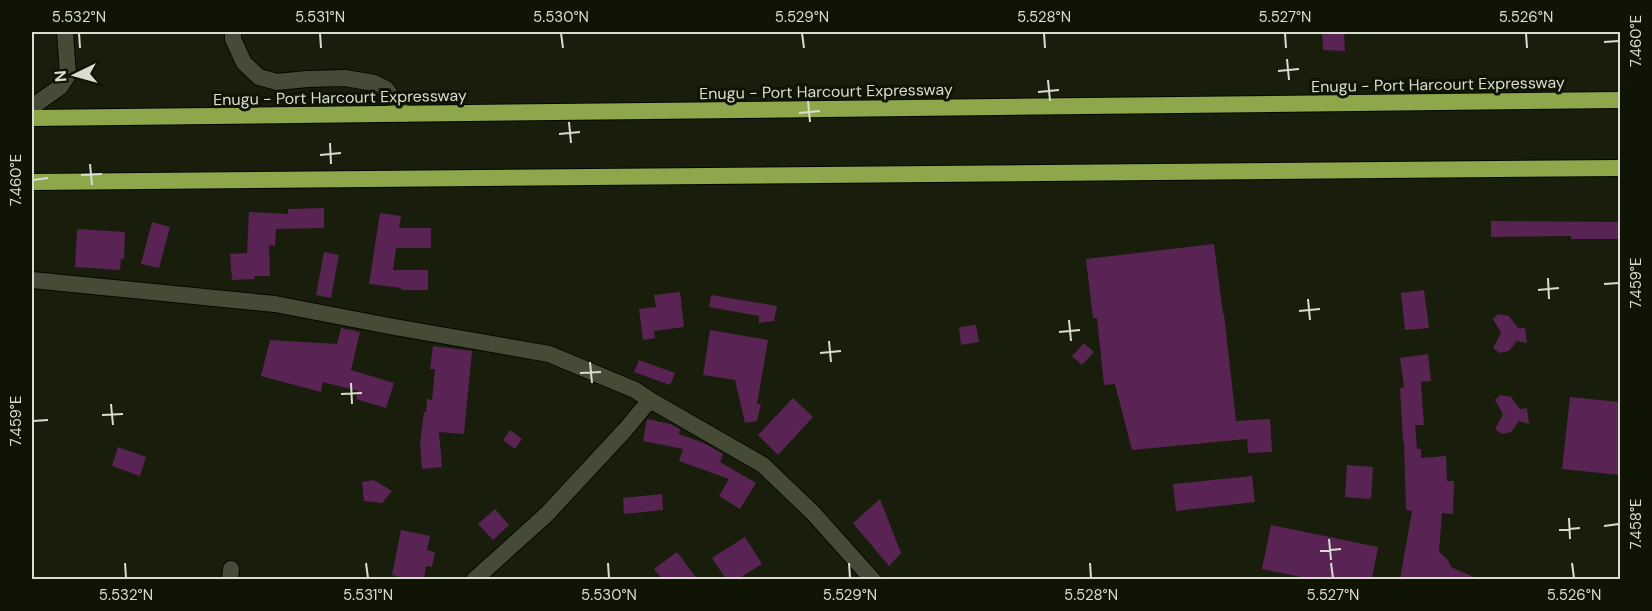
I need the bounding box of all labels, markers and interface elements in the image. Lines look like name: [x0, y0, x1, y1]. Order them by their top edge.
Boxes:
text: 5.532°N: [52, 7, 106, 27]
text: 5.531°N: [295, 7, 345, 27]
text: 5.530°N: [533, 7, 589, 27]
text: 5.529°N: [775, 7, 829, 27]
text: 5.528°N: [1017, 7, 1071, 27]
text: 5.527°N: [1259, 7, 1311, 27]
text: 5.526°N: [1499, 7, 1553, 27]
text: 7.460°E: [1626, 15, 1646, 67]
north arrow: [45, 45, 105, 105]
text: N: [50, 70, 72, 83]
street label: Enugu - Port Harcourt Expressway: [1311, 72, 1565, 97]
street label: Enugu - Port Harcourt Expressway: [699, 79, 953, 104]
street label: Enugu - Port Harcourt Expressway: [213, 85, 467, 110]
text: 7.460°E: [6, 154, 26, 206]
text: 7.459°E: [1626, 258, 1646, 308]
text: 7.459°E: [6, 396, 26, 446]
text: 7.458°E: [1626, 498, 1646, 550]
text: 5.532°N: [99, 585, 153, 605]
text: 5.531°N: [343, 585, 393, 605]
text: 5.530°N: [581, 585, 637, 605]
text: 5.529°N: [823, 585, 877, 605]
text: 5.528°N: [1064, 585, 1118, 605]
text: 5.527°N: [1307, 585, 1359, 605]
text: 5.526°N: [1547, 585, 1601, 605]

